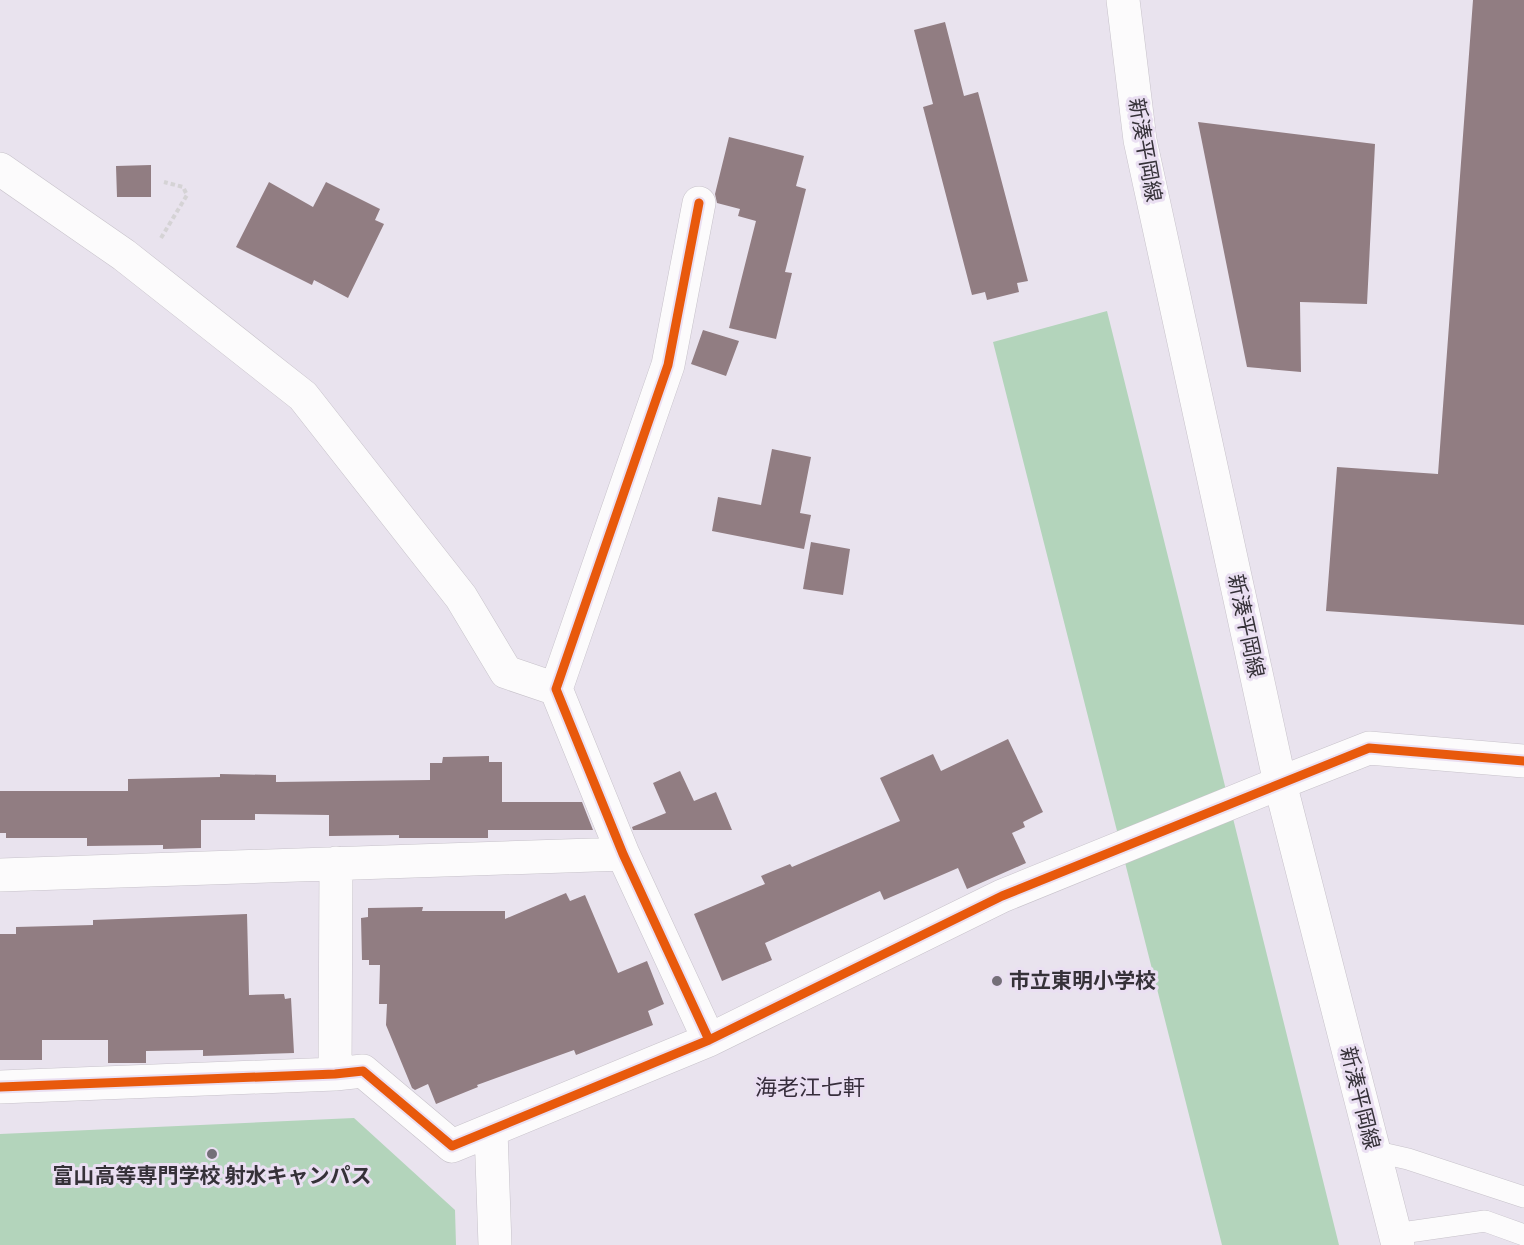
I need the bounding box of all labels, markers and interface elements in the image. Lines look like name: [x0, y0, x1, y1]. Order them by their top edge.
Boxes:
street label: 新湊平岡線: [1124, 96, 1166, 204]
street label: 新湊平岡線: [1223, 572, 1269, 680]
place label: 市立東明小学校: [1009, 969, 1156, 993]
marker: 市立東明小学校: [990, 974, 1004, 988]
street label: 新湊平岡線: [1336, 1044, 1384, 1152]
district label: 海老江七軒: [755, 1075, 865, 1100]
marker: 富山高等専門学校 射水キャンパス: [205, 1147, 219, 1161]
place label: 富山高等専門学校 射水キャンパス: [52, 1164, 372, 1188]

